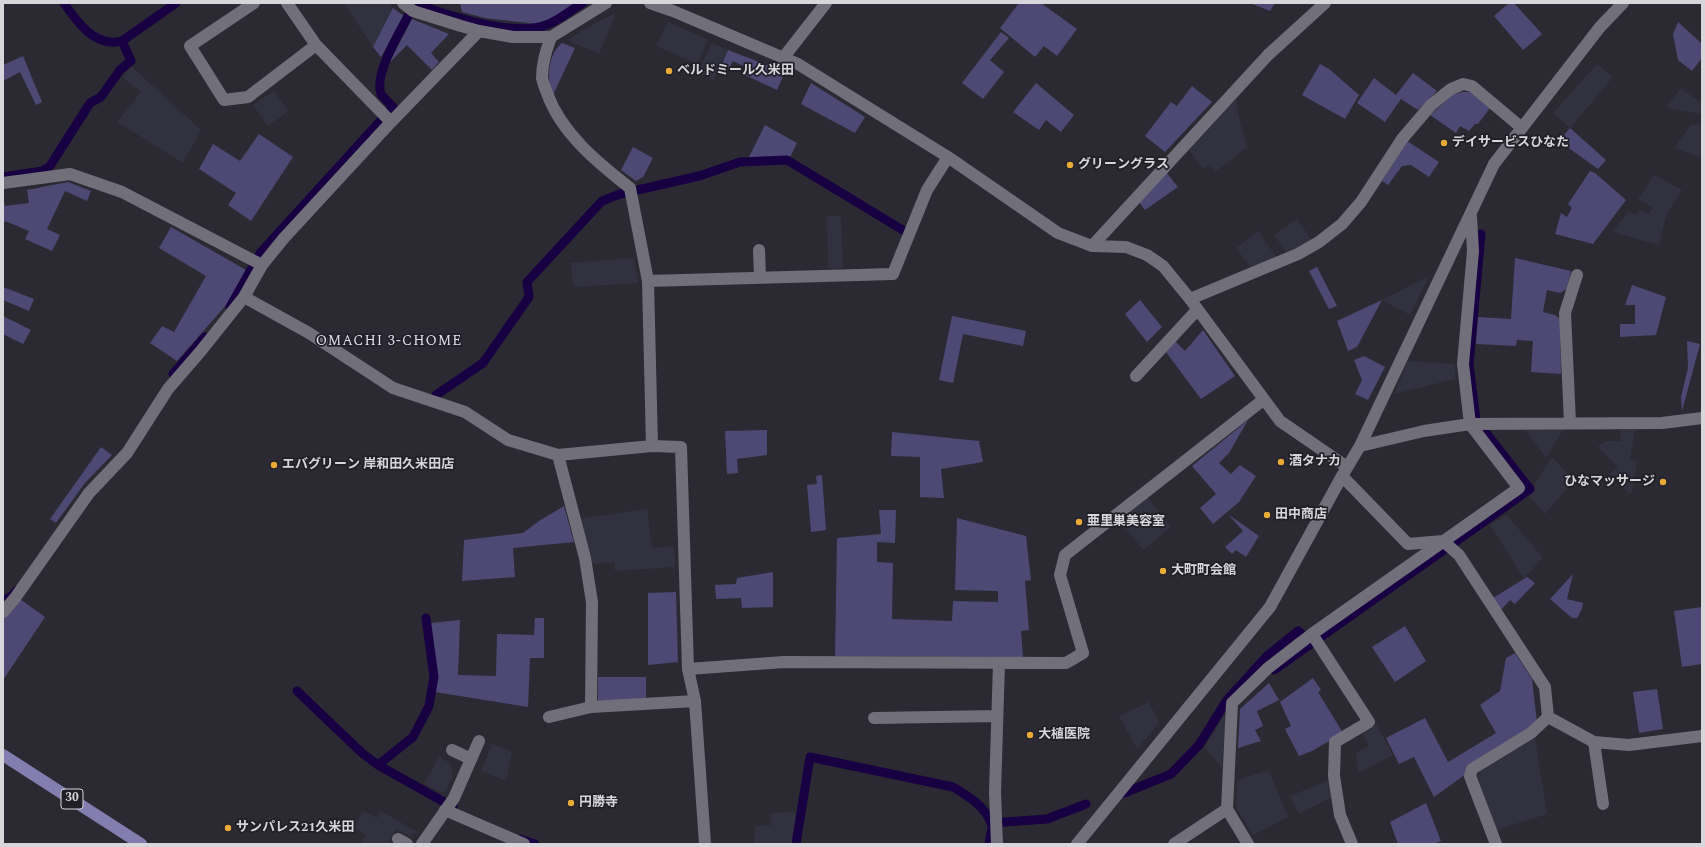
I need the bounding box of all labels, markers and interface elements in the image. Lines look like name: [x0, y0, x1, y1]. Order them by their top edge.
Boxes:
place label: ベルドミール久米田: [677, 63, 794, 79]
marker: ベルドミール久米田: [664, 66, 674, 76]
place label: デイサービスひなた: [1452, 135, 1569, 151]
marker: デイサービスひなた: [1439, 138, 1449, 148]
place label: グリーングラス: [1078, 157, 1169, 173]
marker: グリーングラス: [1065, 160, 1075, 170]
district label: OMACHI 3-CHOME: [316, 334, 462, 350]
place label: 酒タナカ: [1289, 454, 1341, 470]
place label: エバグリーン 岸和田久米田店: [282, 457, 454, 473]
marker: 酒タナカ: [1276, 457, 1286, 467]
marker: エバグリーン 岸和田久米田店: [269, 460, 279, 470]
place label: ひなマッサージ: [1564, 474, 1655, 490]
marker: ひなマッサージ: [1658, 477, 1668, 487]
place label: 田中商店: [1275, 507, 1327, 523]
marker: 田中商店: [1262, 510, 1272, 520]
place label: 亜里巣美容室: [1087, 514, 1165, 530]
marker: 亜里巣美容室: [1074, 517, 1084, 527]
place label: 大町町会館: [1171, 563, 1236, 579]
marker: 大町町会館: [1158, 566, 1168, 576]
place label: 大植医院: [1038, 727, 1090, 743]
marker: 大植医院: [1025, 730, 1035, 740]
road number: 30: [61, 789, 83, 809]
place label: 円勝寺: [579, 795, 618, 811]
marker: 円勝寺: [566, 798, 576, 808]
place label: サンパレス21久米田: [236, 820, 355, 836]
marker: サンパレス21久米田: [223, 823, 233, 833]

